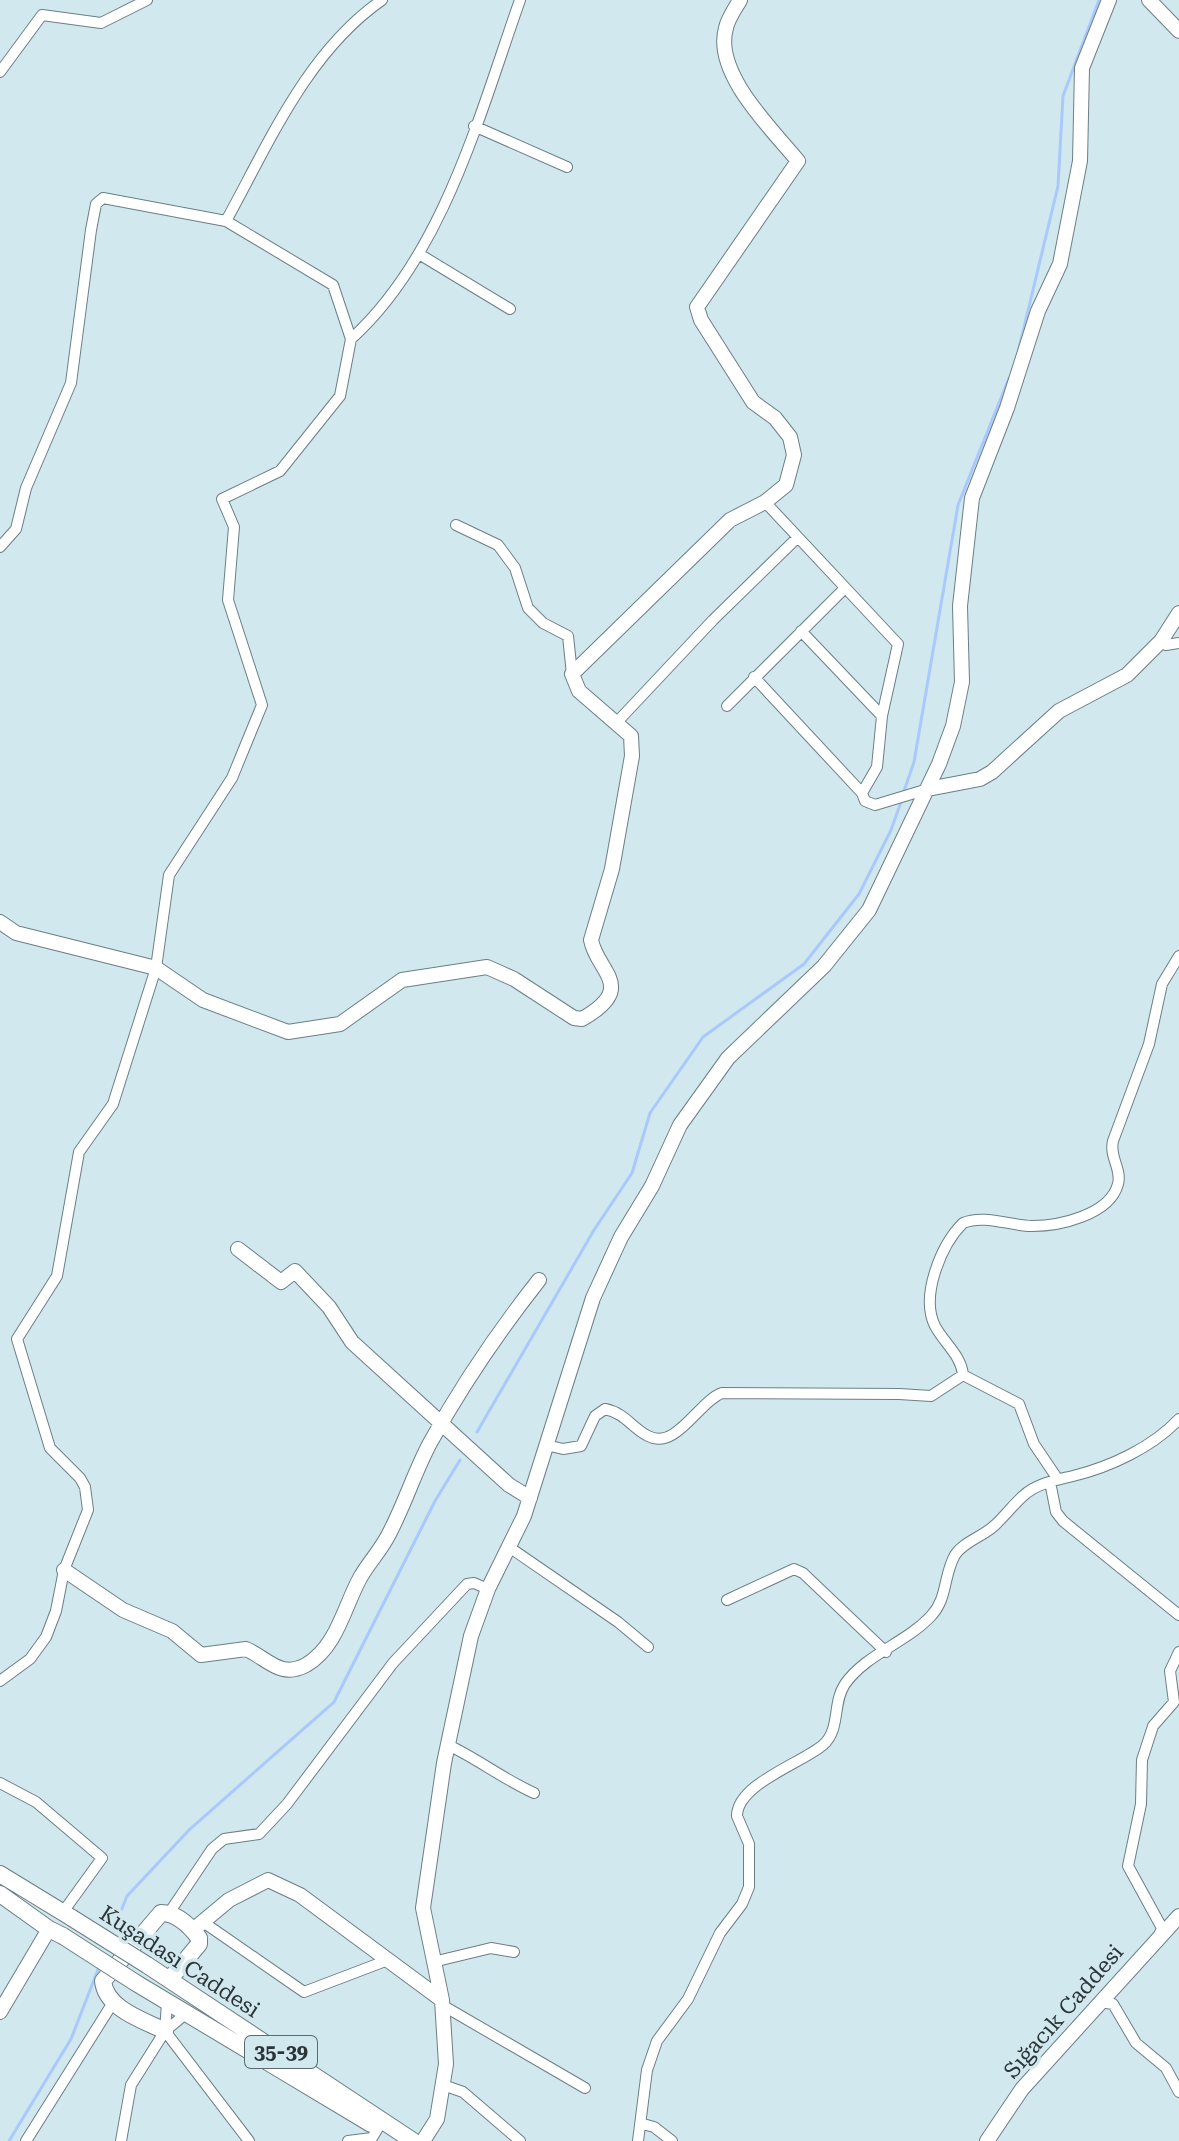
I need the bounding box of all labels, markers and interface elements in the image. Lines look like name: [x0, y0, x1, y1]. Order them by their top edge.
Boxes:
street label: Kuşadası Caddesi: [95, 1900, 264, 2022]
street label: Sığacık Caddesi: [999, 1939, 1128, 2083]
road number: 35-39: [245, 2036, 317, 2068]

